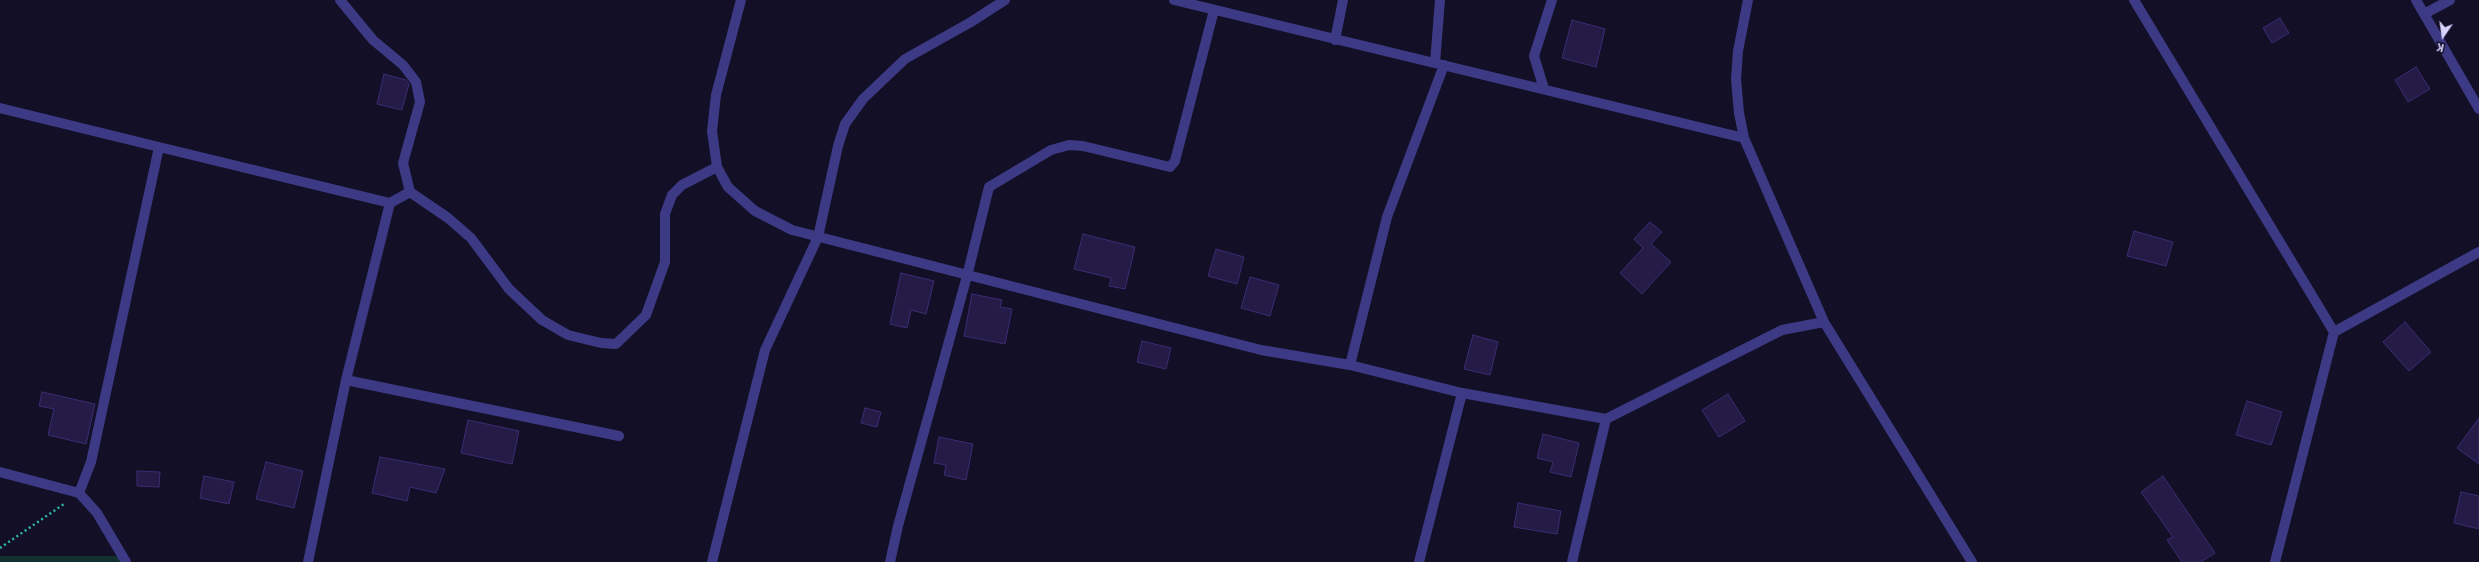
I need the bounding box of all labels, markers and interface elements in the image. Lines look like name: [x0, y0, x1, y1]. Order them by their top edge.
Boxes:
north arrow: [2423, 16, 2463, 56]
text: K: [2435, 41, 2445, 55]

